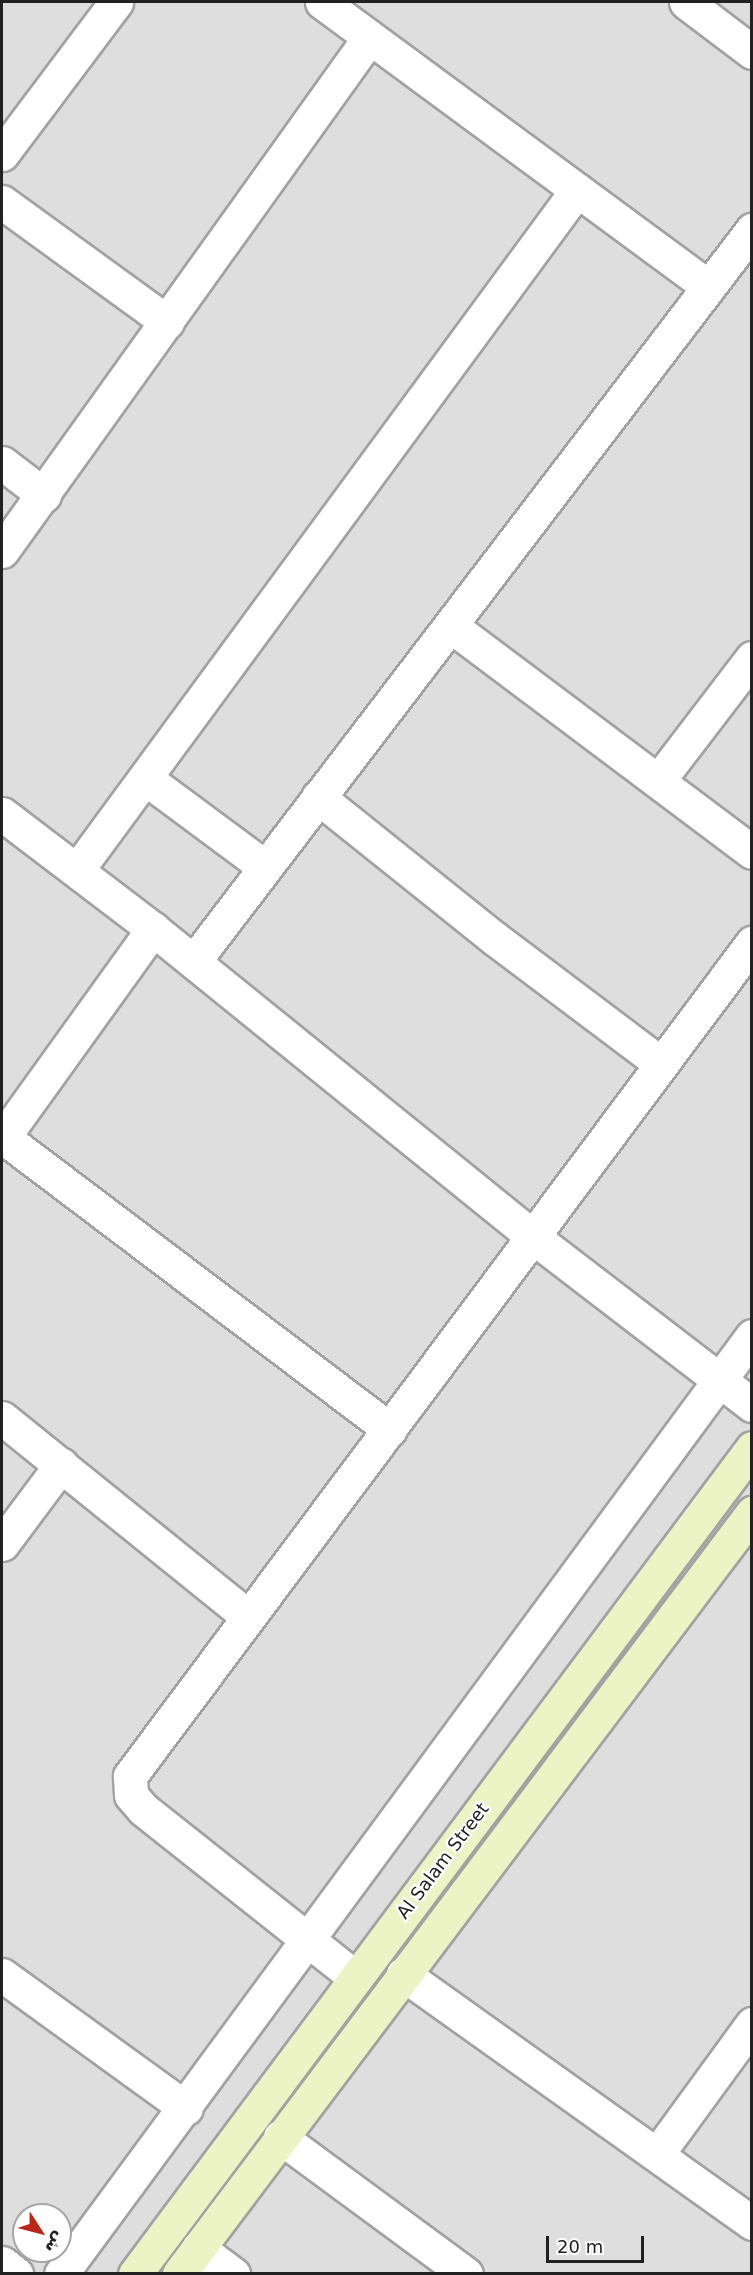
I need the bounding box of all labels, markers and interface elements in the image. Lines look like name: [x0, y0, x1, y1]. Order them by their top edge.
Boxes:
street label: Al Salam Street: [392, 1799, 494, 1923]
north arrow: [12, 2203, 72, 2263]
scale bar: [549, 2224, 646, 2262]
text: ش: [41, 2228, 70, 2257]
text: 20 m: [557, 2236, 603, 2257]

